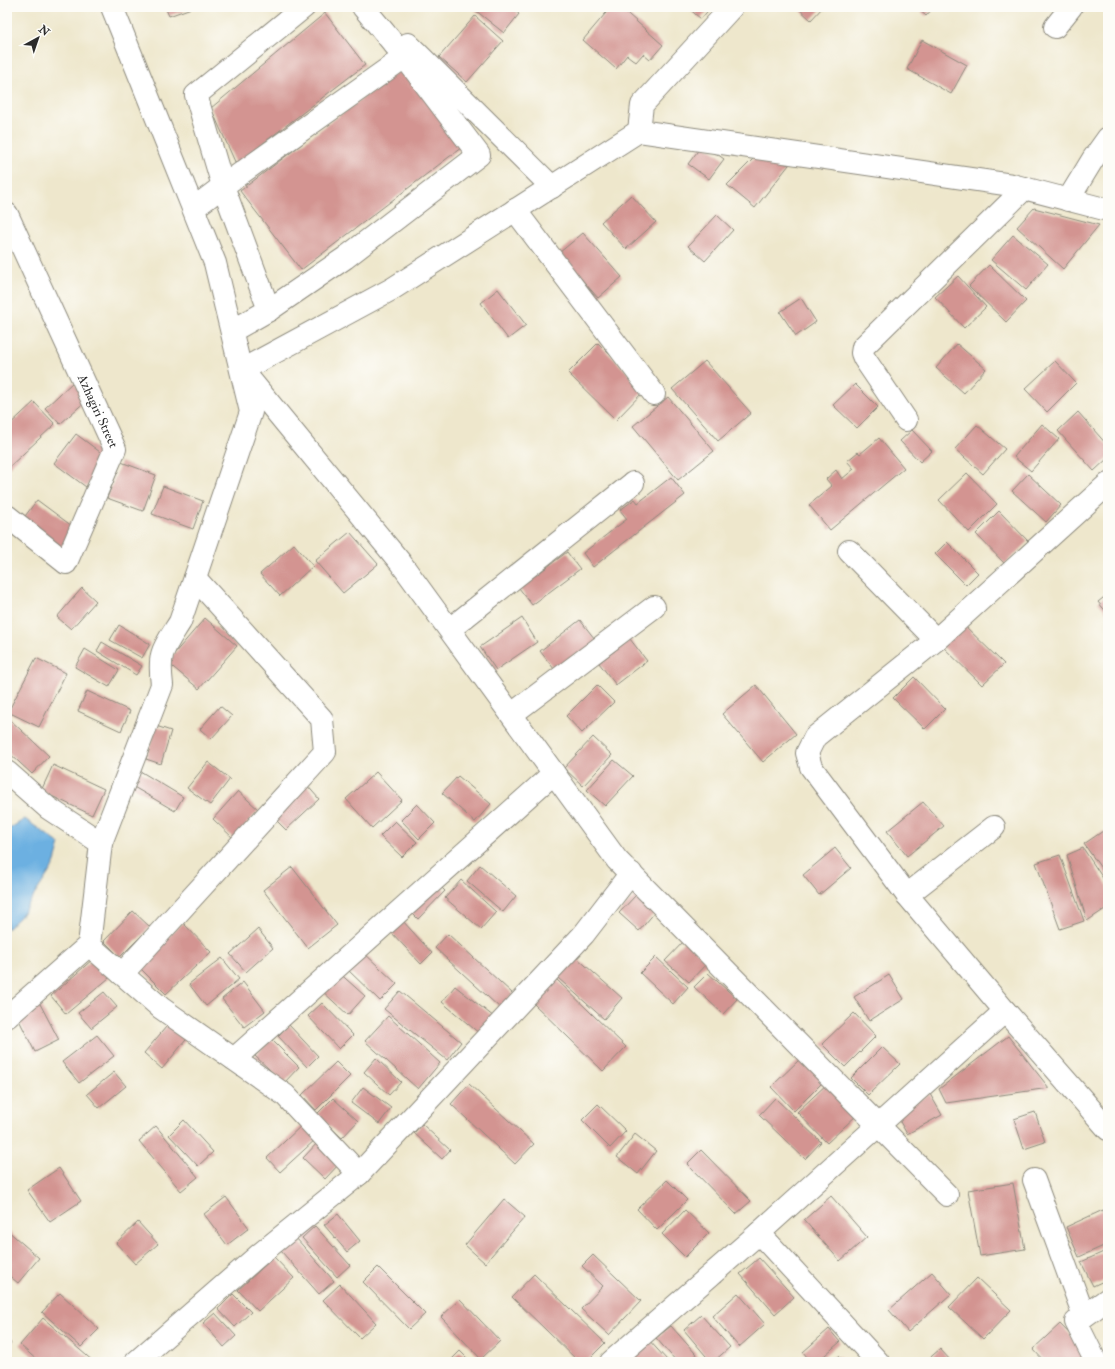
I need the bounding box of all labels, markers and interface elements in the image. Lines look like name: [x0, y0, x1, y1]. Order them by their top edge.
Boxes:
north arrow: [18, 18, 58, 58]
text: N: [35, 22, 53, 40]
street label: Azhagiri Street: [73, 371, 121, 450]

